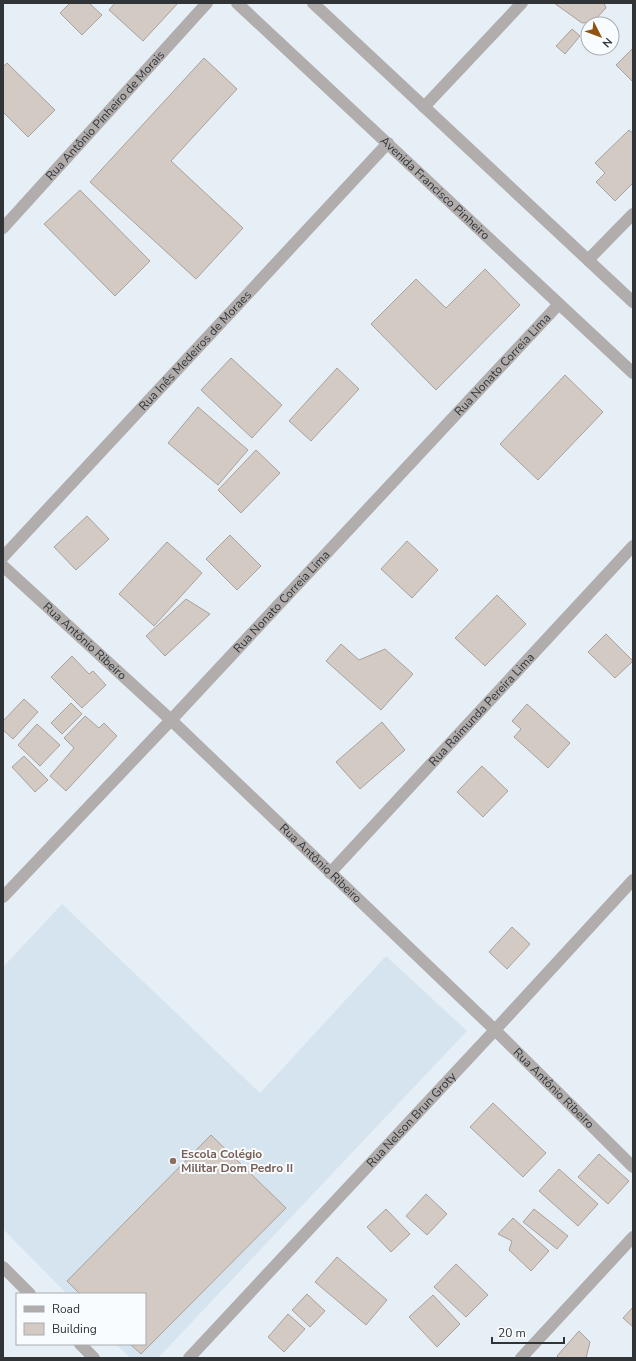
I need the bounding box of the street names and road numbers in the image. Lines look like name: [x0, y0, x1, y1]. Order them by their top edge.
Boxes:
street label: Rua Antônio Pinheiro de Morais: [42, 47, 168, 184]
street label: Avenida Francisco Pinheiro: [377, 133, 493, 243]
street label: Rua Inês Medeiros de Moraes: [135, 287, 255, 414]
street label: Rua Nonato Correia Lima: [451, 310, 554, 419]
street label: Rua Nonato Correia Lima: [230, 547, 333, 656]
street label: Rua Antônio Ribeiro: [40, 599, 130, 684]
street label: Rua Raimunda Pereira Lima: [425, 649, 538, 769]
street label: Rua Antônio Ribeiro: [276, 820, 365, 906]
street label: Rua Antônio Ribeiro: [510, 1045, 598, 1132]
street label: Rua Nelson Brun Groty: [363, 1068, 460, 1171]

